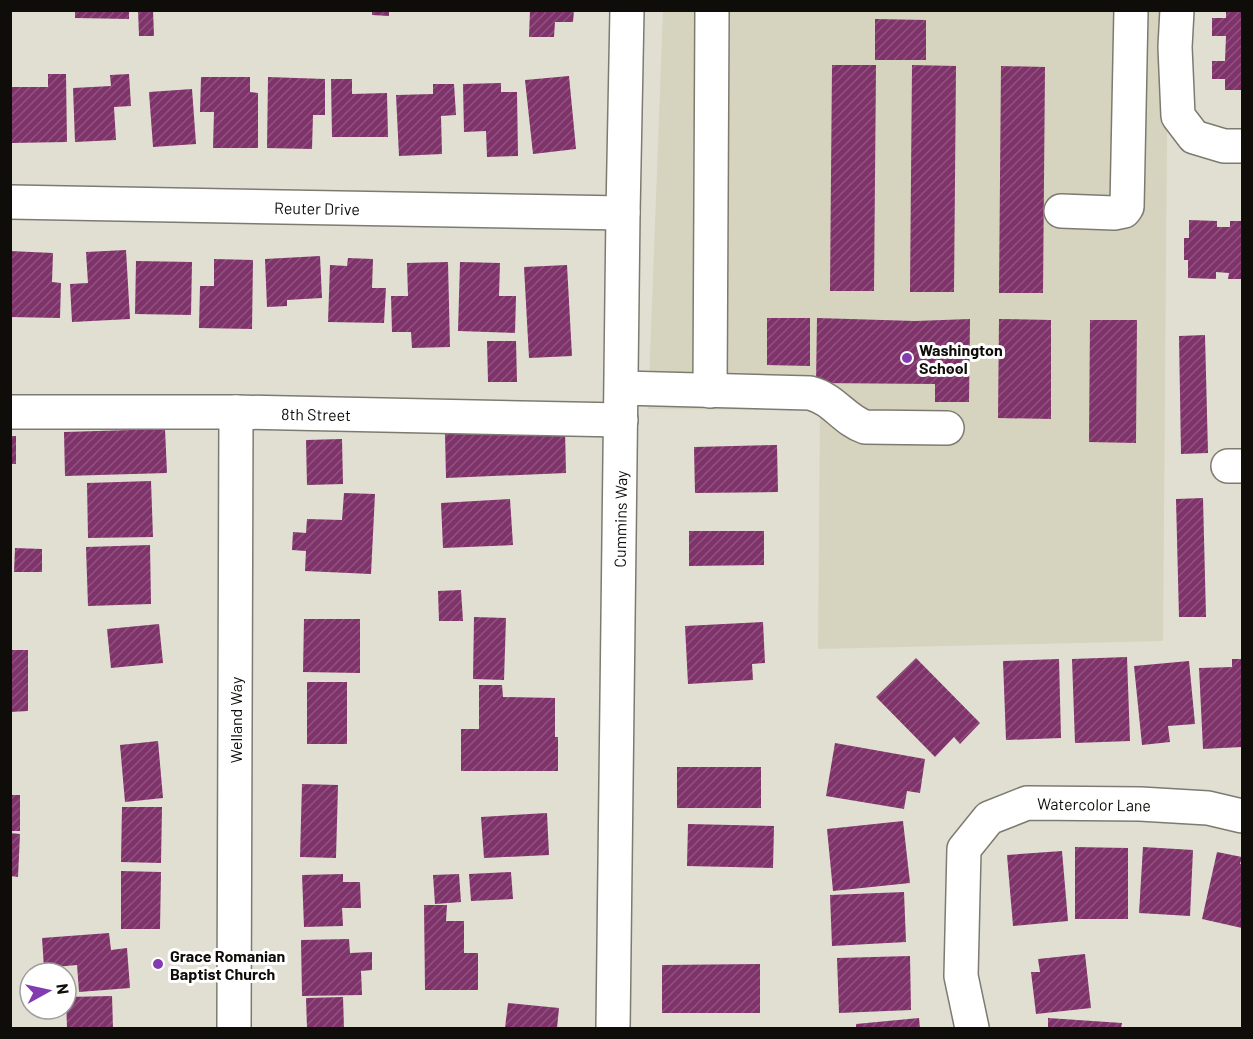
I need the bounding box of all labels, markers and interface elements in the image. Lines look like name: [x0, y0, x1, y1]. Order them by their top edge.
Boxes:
street label: Reuter Drive: [274, 198, 360, 218]
place label: Washington School: [919, 340, 1003, 377]
marker: Washington School: [900, 351, 914, 365]
street label: 8th Street: [281, 404, 351, 424]
street label: Cummins Way: [610, 470, 630, 568]
street label: Welland Way: [226, 676, 245, 763]
street label: Watercolor Lane: [1037, 794, 1151, 814]
place label: Grace Romanian Baptist Church: [170, 946, 285, 983]
marker: Grace Romanian Baptist Church: [151, 957, 165, 971]
north arrow: [18, 961, 78, 1021]
text: N: [53, 982, 73, 995]

